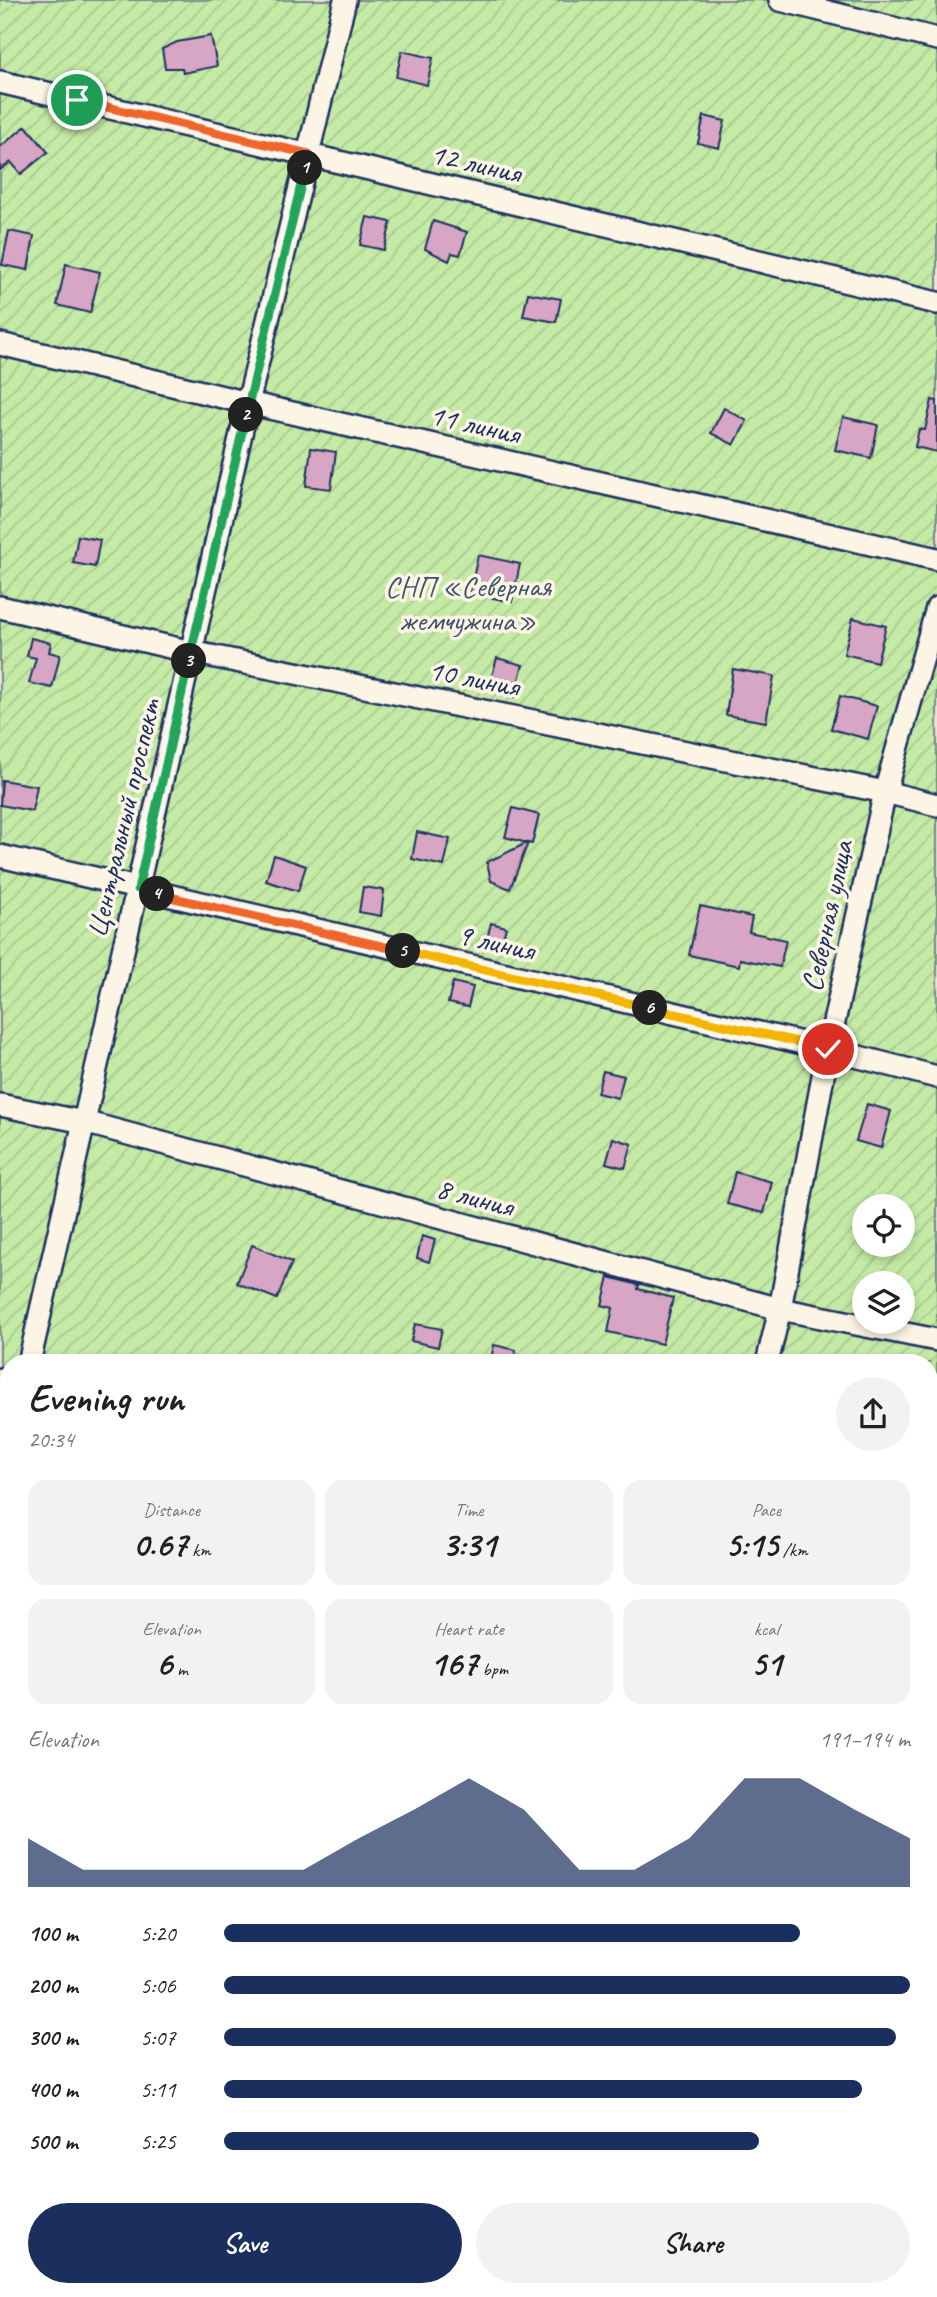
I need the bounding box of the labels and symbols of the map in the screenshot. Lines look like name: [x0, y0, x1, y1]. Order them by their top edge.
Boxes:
pin: [47, 70, 107, 130]
street label: 12 линия: [427, 134, 528, 192]
pin: 1: [288, 150, 322, 186]
street label: 11 линия: [426, 395, 527, 453]
pin: 2: [229, 398, 264, 432]
park label: СНП «Северная жемчужина»: [385, 567, 552, 639]
pin: 3: [172, 644, 206, 678]
street label: 10 линия: [425, 651, 525, 706]
street label: Центральный проспект: [77, 694, 169, 941]
street label: Северная улица: [792, 835, 862, 995]
pin: 4: [140, 876, 174, 912]
street label: 9 линия: [454, 915, 541, 970]
pin: 5: [386, 934, 420, 968]
pin: 6: [632, 990, 668, 1026]
pin: [798, 1019, 858, 1079]
street label: 8 линия: [432, 1169, 520, 1226]

